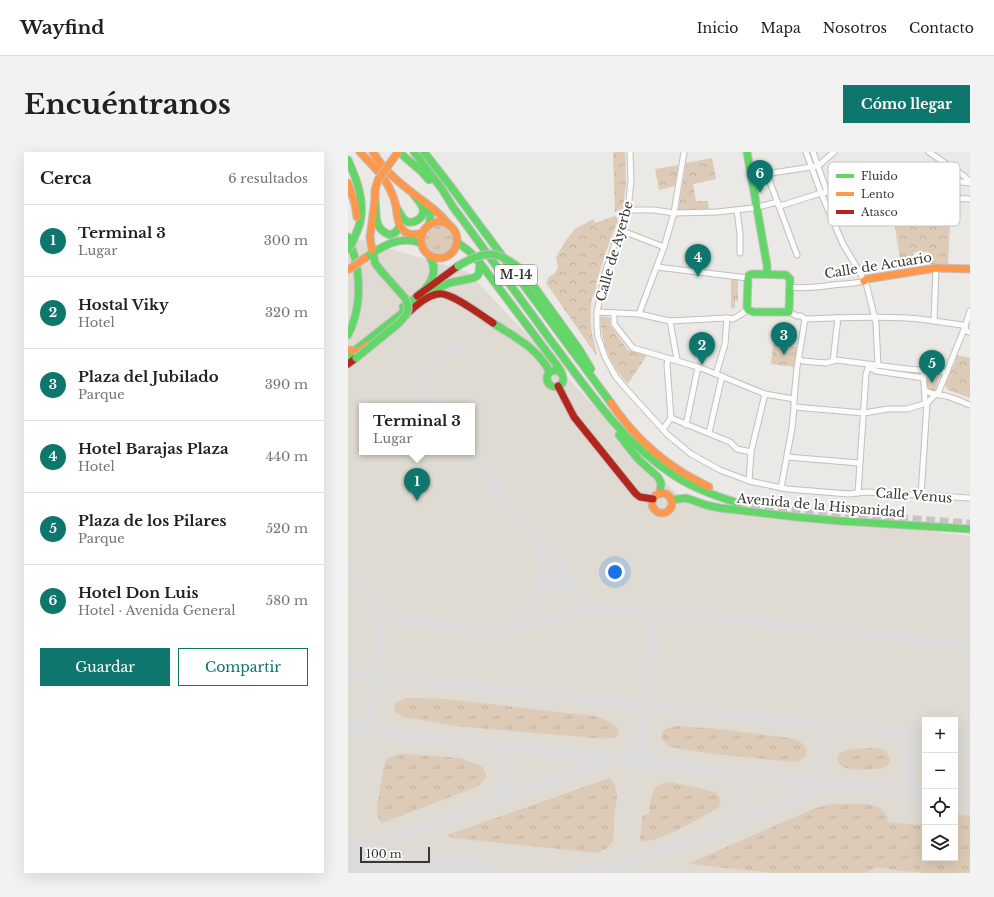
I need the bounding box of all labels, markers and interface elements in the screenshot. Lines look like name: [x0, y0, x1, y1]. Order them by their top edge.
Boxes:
text: Wayfind: [20, 16, 105, 39]
text: Inicio: [697, 19, 738, 37]
text: Mapa: [760, 19, 801, 37]
text: Nosotros: [823, 19, 887, 37]
text: Contacto: [909, 19, 974, 37]
button: Cómo llegar: [843, 85, 970, 123]
text: Encuéntranos: [24, 87, 231, 122]
pin: 6: [747, 160, 773, 193]
legend: [828, 162, 960, 226]
text: Cerca: [40, 168, 92, 189]
text: Fluido: [861, 169, 898, 183]
text: 6 resultados: [228, 170, 308, 187]
text: Lento: [861, 187, 894, 201]
street label: Calle de Ayerbe: [592, 199, 637, 303]
text: Atasco: [860, 205, 898, 219]
text: Terminal 3: [78, 223, 166, 242]
text: 1: [50, 232, 56, 249]
text: 300 m: [264, 232, 308, 249]
text: Lugar: [78, 242, 117, 259]
pin: 4: [685, 244, 711, 277]
street label: Calle de Acuario: [823, 249, 933, 282]
road number: M-14: [495, 265, 537, 285]
text: Hostal Viky: [78, 295, 169, 314]
text: 2: [49, 304, 57, 321]
text: 320 m: [265, 304, 308, 321]
text: Hotel: [78, 314, 115, 331]
pin: 3: [771, 322, 797, 355]
pin: 2: [689, 332, 715, 365]
pin: 5: [919, 350, 945, 383]
text: Plaza del Jubilado: [78, 367, 219, 386]
text: 3: [49, 376, 57, 393]
text: 390 m: [265, 376, 308, 393]
text: Parque: [78, 386, 125, 403]
popup: [359, 403, 475, 455]
text: Terminal 3: [373, 411, 461, 430]
text: Lugar: [373, 430, 412, 447]
text: Hotel Barajas Plaza: [78, 439, 229, 458]
text: 4: [49, 448, 57, 465]
text: 440 m: [266, 448, 308, 465]
text: Hotel: [78, 458, 115, 475]
pin: 1: [404, 468, 430, 501]
street label: Calle Venus: [875, 484, 953, 507]
street label: Avenida de la Hispanidad: [735, 490, 906, 521]
text: Plaza de los Pilares: [78, 511, 226, 530]
text: 5: [49, 520, 57, 537]
text: 520 m: [266, 520, 308, 537]
text: Parque: [78, 530, 125, 547]
your location: [605, 562, 625, 582]
text: Hotel Don Luis: [78, 583, 198, 602]
text: 6: [49, 592, 57, 609]
text: 580 m: [266, 592, 308, 609]
text: Hotel · Avenida General: [78, 602, 236, 619]
button: Guardar: [40, 648, 170, 686]
button: Compartir: [178, 648, 308, 686]
map controls: [922, 717, 958, 861]
button: +: [922, 717, 958, 753]
button: −: [922, 753, 958, 789]
button: locate: [922, 789, 958, 825]
button: layers: [922, 825, 958, 861]
scale bar: [360, 845, 430, 864]
text: 100 m: [366, 847, 402, 861]

